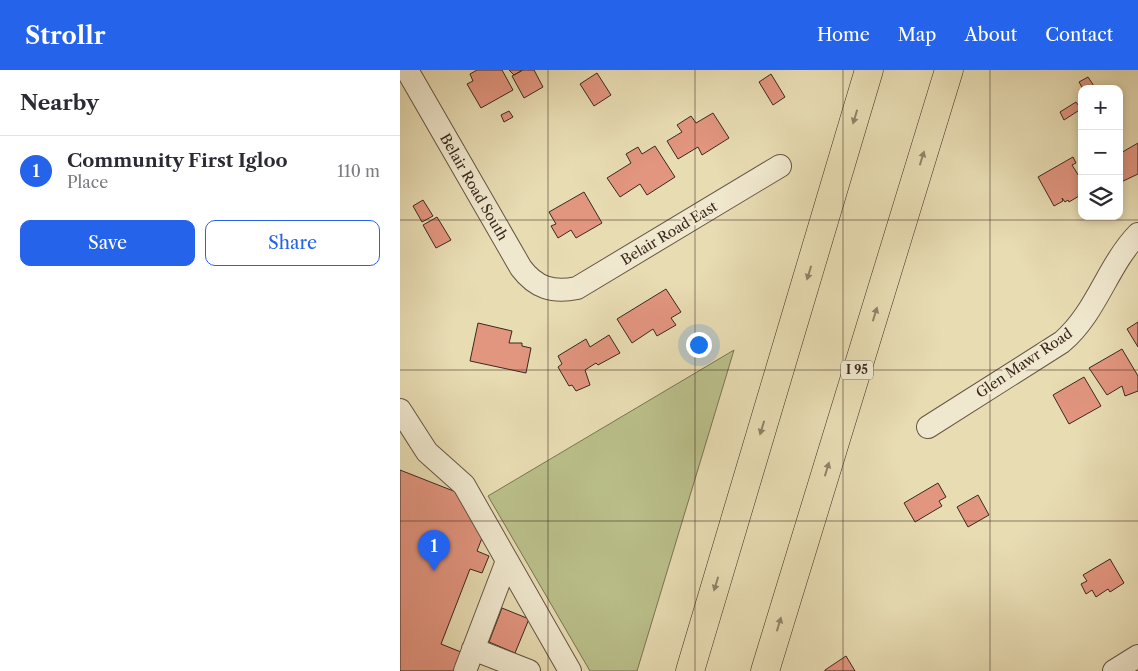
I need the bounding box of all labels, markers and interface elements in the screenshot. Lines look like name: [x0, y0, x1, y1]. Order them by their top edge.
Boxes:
text: Strollr: [25, 21, 105, 50]
text: Home: [817, 24, 870, 46]
text: Map: [898, 24, 936, 46]
text: About: [964, 24, 1017, 46]
text: Contact: [1045, 24, 1113, 46]
map controls: [1078, 85, 1123, 220]
button: +: [1078, 85, 1123, 130]
text: Nearby: [20, 90, 99, 115]
one-way arrow: [850, 109, 858, 124]
street label: Belair Road South: [436, 130, 512, 244]
button: −: [1078, 130, 1123, 175]
text: Community First Igloo: [67, 149, 288, 172]
one-way arrow: [919, 151, 927, 166]
text: 1: [32, 161, 40, 181]
text: 110 m: [337, 161, 380, 181]
text: Place: [67, 172, 108, 192]
button: layers: [1078, 175, 1123, 220]
street label: Belair Road East: [618, 197, 720, 269]
button: Save: [20, 220, 195, 266]
button: Share: [205, 220, 380, 266]
one-way arrow: [804, 265, 812, 280]
one-way arrow: [871, 306, 879, 321]
street label: Glen Mawr Road: [972, 324, 1076, 402]
your location: [686, 332, 712, 358]
road number: I 95: [841, 360, 873, 380]
one-way arrow: [758, 421, 766, 436]
one-way arrow: [823, 461, 831, 476]
pin: 1: [418, 530, 450, 571]
one-way arrow: [712, 577, 720, 592]
one-way arrow: [776, 617, 784, 632]

